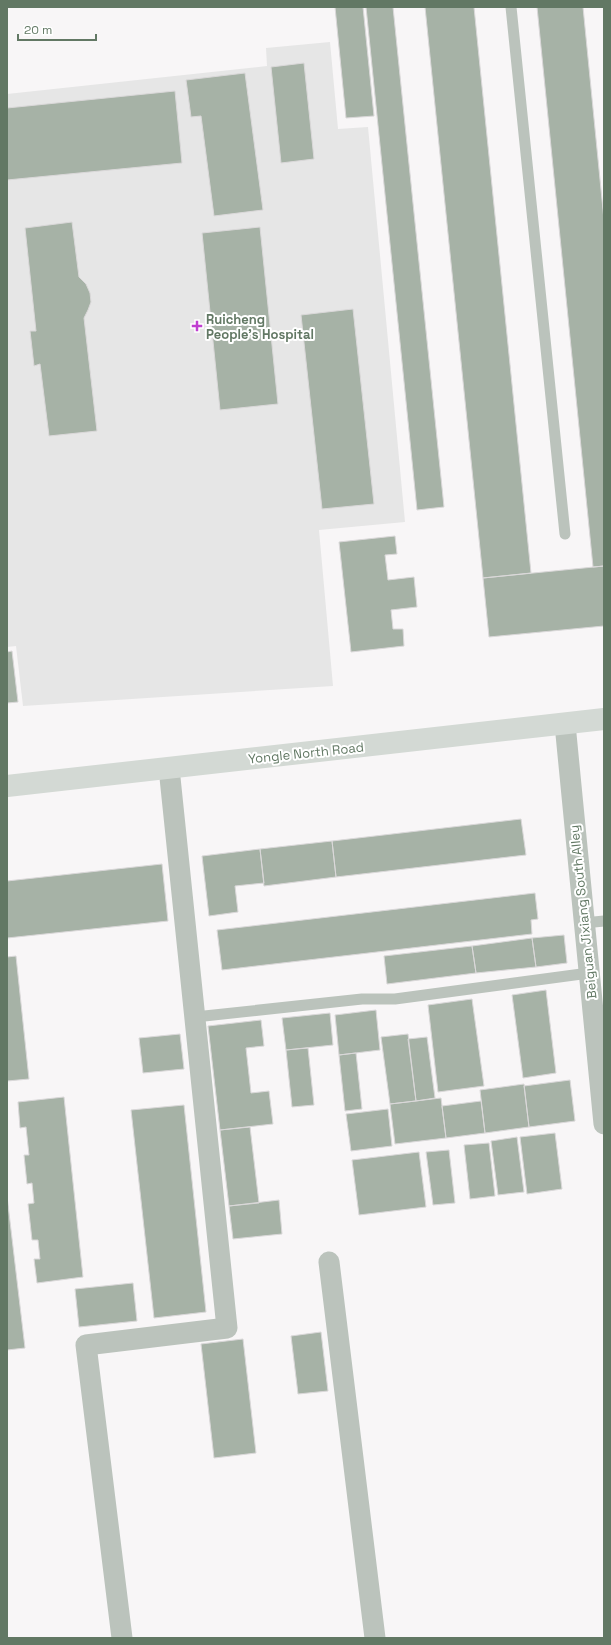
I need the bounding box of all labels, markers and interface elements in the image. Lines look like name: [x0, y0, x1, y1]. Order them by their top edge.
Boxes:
scale bar: [18, 16, 96, 42]
text: 20 m: [24, 22, 52, 38]
place label: Ruicheng People's Hospital: [206, 311, 314, 343]
marker: Ruicheng People's Hospital: [191, 320, 203, 332]
street label: Yongle North Road: [247, 738, 365, 768]
street label: Beiguan Jixiang South Alley: [565, 824, 601, 1000]

